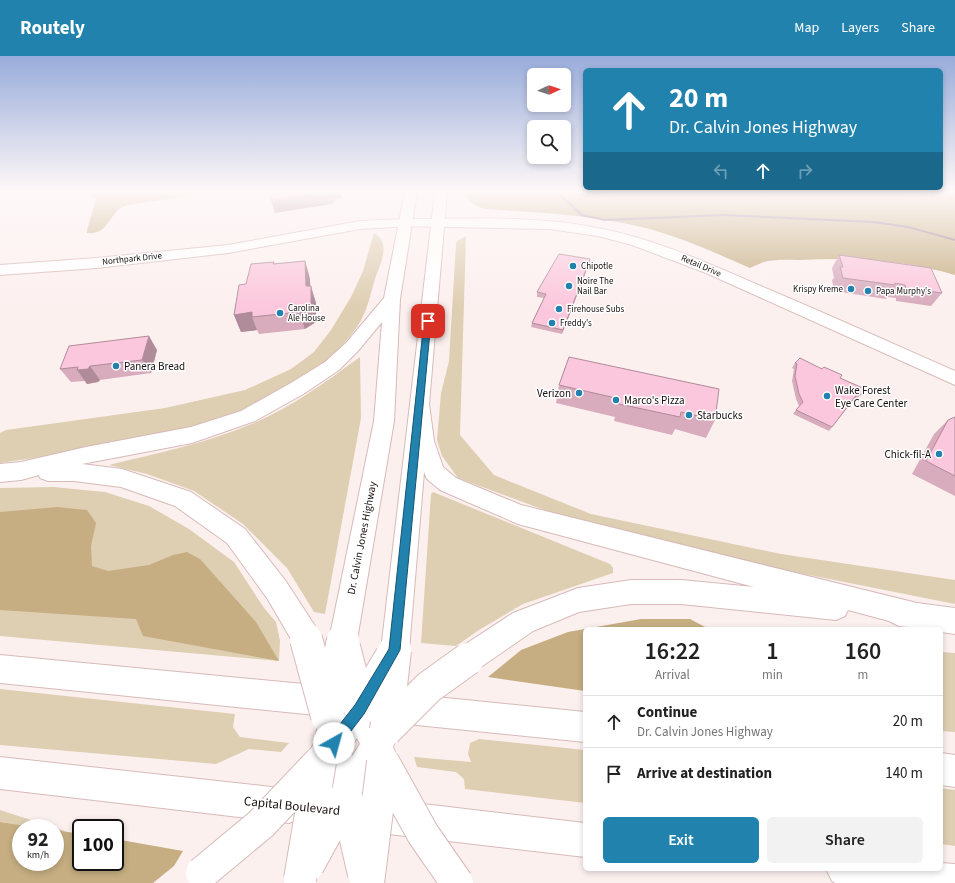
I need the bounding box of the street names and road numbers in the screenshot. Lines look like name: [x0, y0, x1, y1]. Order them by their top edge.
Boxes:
street label: Northpark Drive: [101, 249, 163, 269]
street label: Retail Drive: [679, 252, 724, 281]
street label: Dr. Calvin Jones Highway: [344, 480, 380, 596]
street label: Capital Boulevard: [243, 792, 341, 820]

